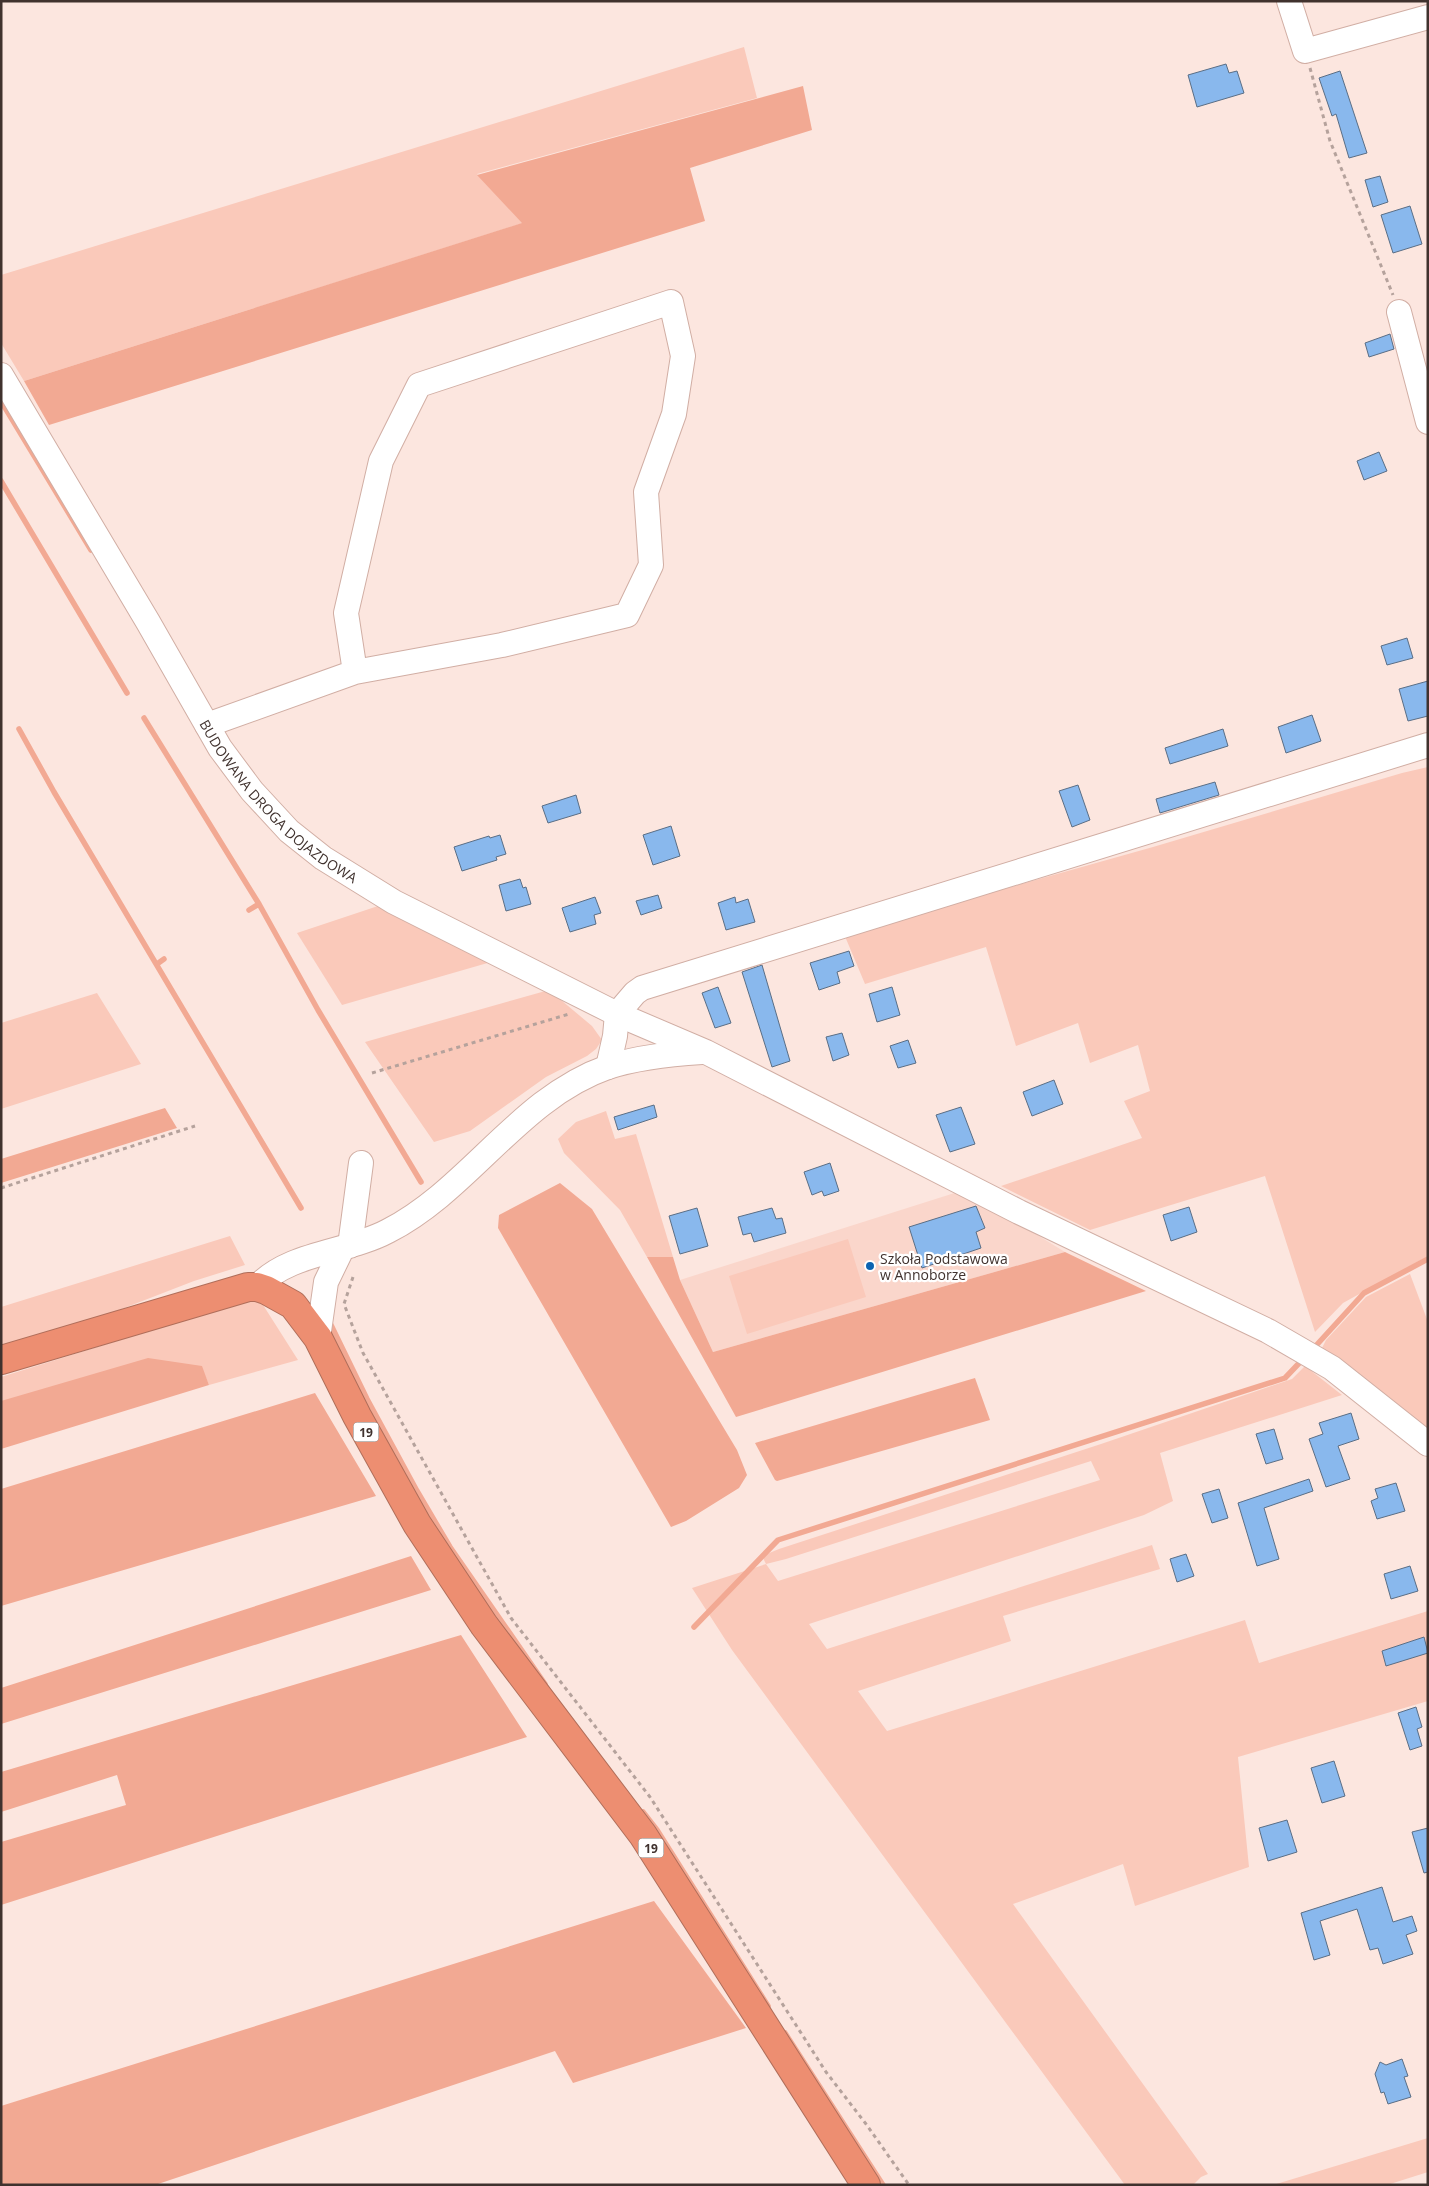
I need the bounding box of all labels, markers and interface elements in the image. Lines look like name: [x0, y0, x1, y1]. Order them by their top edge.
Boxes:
street label: BUDOWANA DROGA DOJAZDOWA: [196, 716, 361, 887]
place label: Szkoła Podstawowa w Annoborze: [880, 1249, 1008, 1284]
marker: Szkoła Podstawowa w Annoborze: [864, 1260, 876, 1272]
road number: 19: [354, 1422, 378, 1441]
road number: 19: [638, 1839, 664, 1858]

